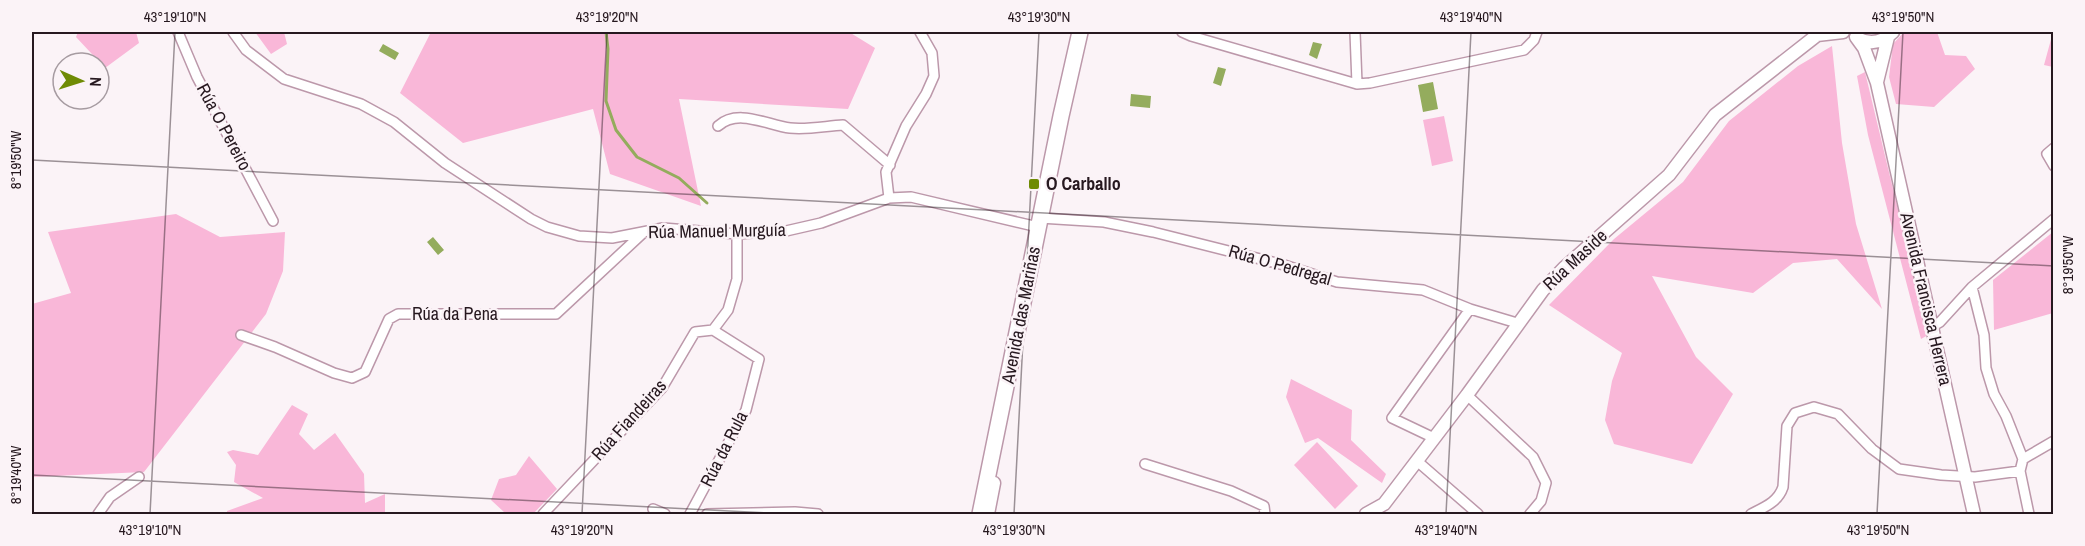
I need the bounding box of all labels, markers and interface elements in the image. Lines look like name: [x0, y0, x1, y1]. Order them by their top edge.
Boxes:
text: 43°19'10"N: [144, 6, 206, 27]
text: 43°19'20"N: [576, 6, 638, 27]
text: 43°19'30"N: [1008, 6, 1070, 27]
text: 43°19'40"N: [1440, 6, 1502, 27]
text: 43°19'50"N: [1872, 6, 1934, 27]
north arrow: [51, 51, 111, 111]
text: N: [85, 76, 107, 87]
street label: Rúa O Pereiro: [191, 79, 258, 175]
text: 8°19'50"W: [5, 130, 26, 189]
place label: O Carballo: [1046, 171, 1121, 196]
marker: O Carballo: [1027, 177, 1041, 191]
street label: Avenida Francisca Herrera: [1894, 209, 1959, 388]
street label: Rúa Manuel Murguía: [648, 217, 786, 244]
street label: Rúa Maside: [1537, 223, 1612, 296]
text: 8°19'50"W: [2057, 235, 2078, 294]
street label: Rúa O Pedregal: [1226, 238, 1334, 291]
street label: Avenida das Mariñas: [995, 244, 1046, 387]
street label: Rúa da Pena: [412, 301, 498, 326]
street label: Rúa Fiandeiras: [585, 373, 672, 466]
street label: Rúa da Rula: [694, 407, 753, 491]
text: 8°19'40"W: [5, 445, 26, 504]
text: 43°19'10"N: [119, 519, 181, 540]
text: 43°19'20"N: [551, 519, 613, 540]
text: 43°19'30"N: [983, 519, 1045, 540]
text: 43°19'40"N: [1415, 519, 1477, 540]
text: 43°19'50"N: [1847, 519, 1909, 540]

